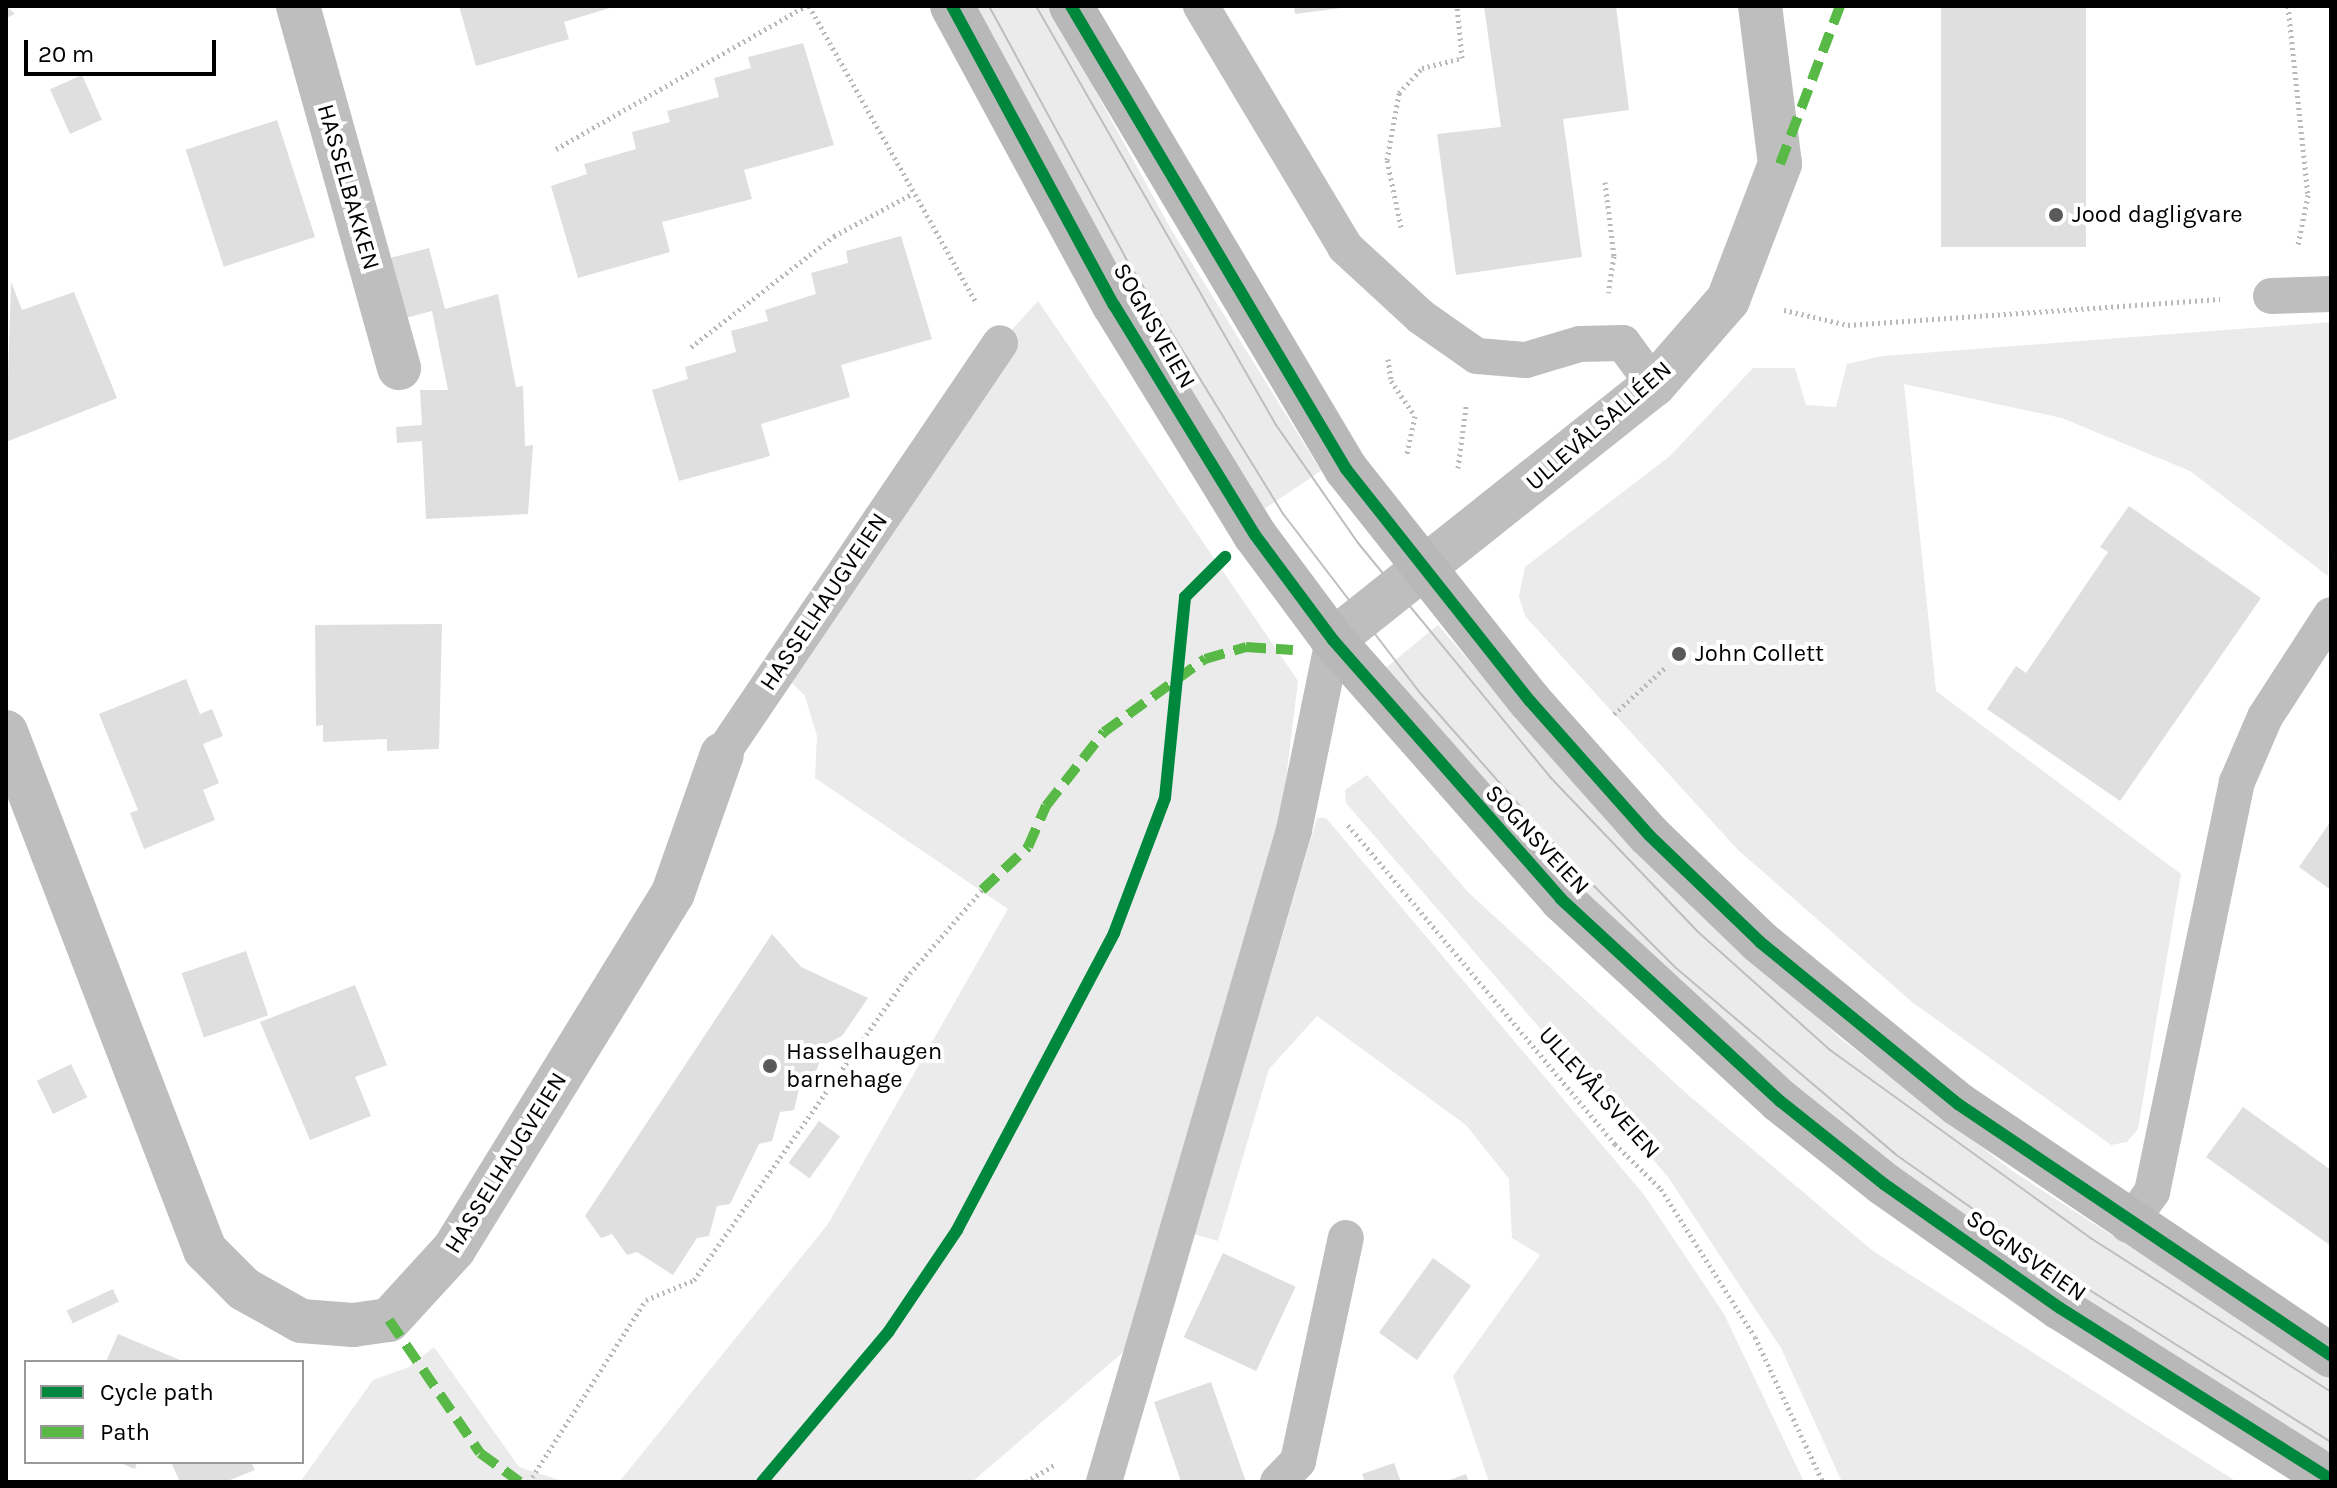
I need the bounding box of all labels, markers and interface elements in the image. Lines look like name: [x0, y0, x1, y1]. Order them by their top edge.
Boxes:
scale bar: [28, 24, 220, 74]
text: 20 m: [38, 40, 94, 68]
street label: HASSELBAKKEN: [311, 101, 385, 273]
place label: Jood dagligvare: [2072, 201, 2243, 229]
marker: Jood dagligvare: [2047, 206, 2065, 224]
street label: SOGNSVEIEN: [1107, 258, 1201, 394]
street label: ULLEVÅLSALLÉEN: [1520, 355, 1678, 497]
street label: HASSELHAUGVEIEN: [754, 508, 894, 696]
place label: John Collett: [1695, 640, 1824, 668]
marker: John Collett: [1670, 645, 1688, 663]
street label: SOGNSVEIEN: [1479, 779, 1595, 901]
street label: ULLEVÅLSVEIEN: [1532, 1021, 1666, 1165]
place label: Hasselhaugen barnehage: [786, 1038, 942, 1094]
marker: Hasselhaugen barnehage: [761, 1057, 779, 1075]
street label: HASSELHAUGVEIEN: [439, 1067, 573, 1259]
street label: SOGNSVEIEN: [1960, 1204, 2092, 1308]
legend: [24, 1360, 304, 1464]
text: Cycle path: [100, 1378, 214, 1406]
text: Path: [100, 1418, 150, 1446]

